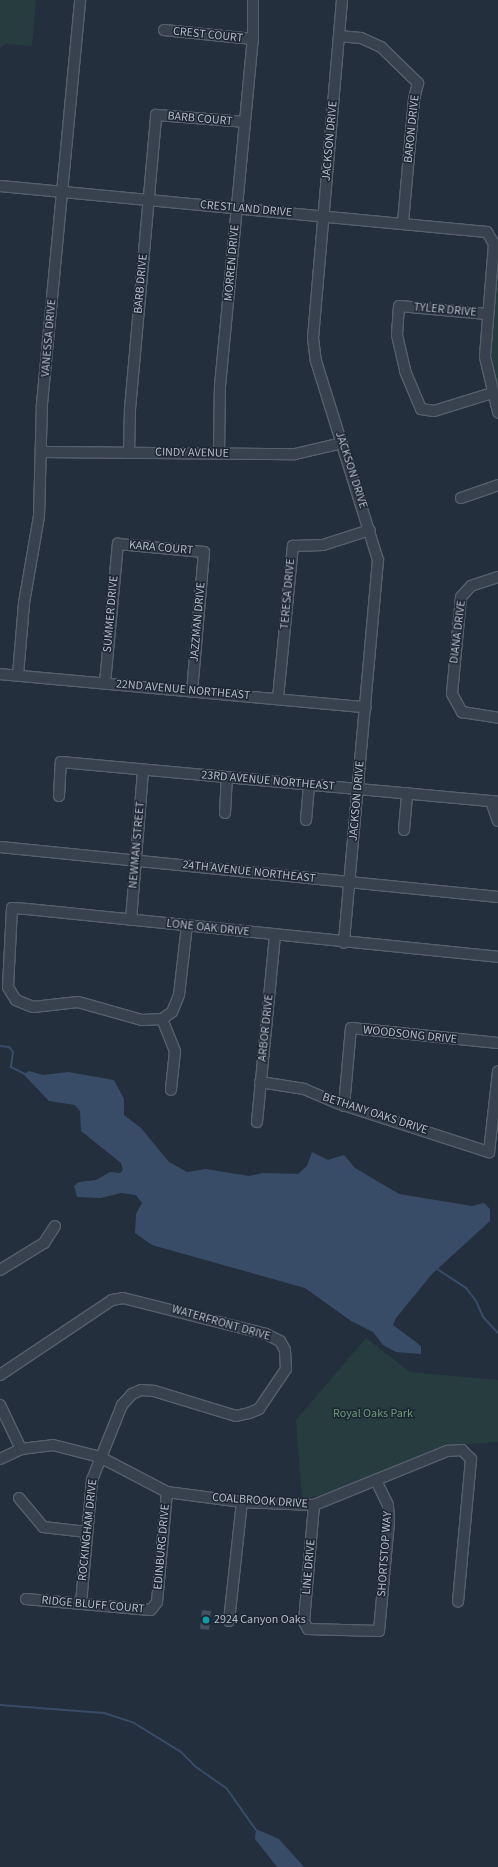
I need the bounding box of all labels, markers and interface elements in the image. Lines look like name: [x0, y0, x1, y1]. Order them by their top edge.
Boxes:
street label: CREST COURT: [172, 24, 244, 46]
street label: BARON DRIVE: [401, 94, 423, 164]
street label: JACKSON DRIVE: [319, 100, 341, 182]
street label: BARB COURT: [167, 109, 233, 129]
street label: CRESTLAND DRIVE: [199, 198, 293, 220]
street label: MORREN DRIVE: [221, 224, 243, 302]
street label: BARB DRIVE: [131, 254, 151, 314]
street label: VANESSA DRIVE: [38, 298, 60, 378]
street label: TYLER DRIVE: [413, 300, 477, 320]
street label: JACKSON DRIVE: [332, 430, 370, 510]
street label: CINDY AVENUE: [155, 445, 229, 461]
street label: KARA COURT: [128, 538, 194, 558]
street label: TERESA DRIVE: [278, 558, 298, 630]
street label: SUMMER DRIVE: [100, 575, 122, 653]
street label: JAZZMAN DRIVE: [187, 581, 209, 663]
street label: DIANA DRIVE: [447, 600, 469, 664]
street label: 22ND AVENUE NORTHEAST: [115, 677, 251, 703]
street label: JACKSON DRIVE: [346, 760, 368, 842]
street label: 23RD AVENUE NORTHEAST: [201, 768, 335, 794]
street label: NEWMAN STREET: [126, 801, 148, 889]
street label: 24TH AVENUE NORTHEAST: [182, 858, 316, 886]
street label: LONE OAK DRIVE: [166, 916, 250, 940]
street label: ARBOR DRIVE: [255, 994, 277, 1062]
street label: WOODSONG DRIVE: [362, 1023, 458, 1047]
street label: BETHANY OAKS DRIVE: [321, 1090, 429, 1138]
street label: WATERFRONT DRIVE: [170, 1302, 272, 1344]
park label: Royal Oaks Park: [333, 1407, 413, 1421]
street label: ROCKINGHAM DRIVE: [75, 1478, 101, 1582]
street label: COALBROOK DRIVE: [212, 1490, 308, 1512]
street label: EDINBURG DRIVE: [151, 1504, 173, 1590]
street label: SHORTSTOP WAY: [375, 1511, 395, 1597]
street label: LINE DRIVE: [299, 1539, 319, 1595]
street label: RIDGE BLUFF COURT: [41, 1593, 145, 1617]
place label: 2924 Canyon Oaks: [214, 1613, 306, 1627]
marker: 2924 Canyon Oaks: [201, 1615, 211, 1625]

